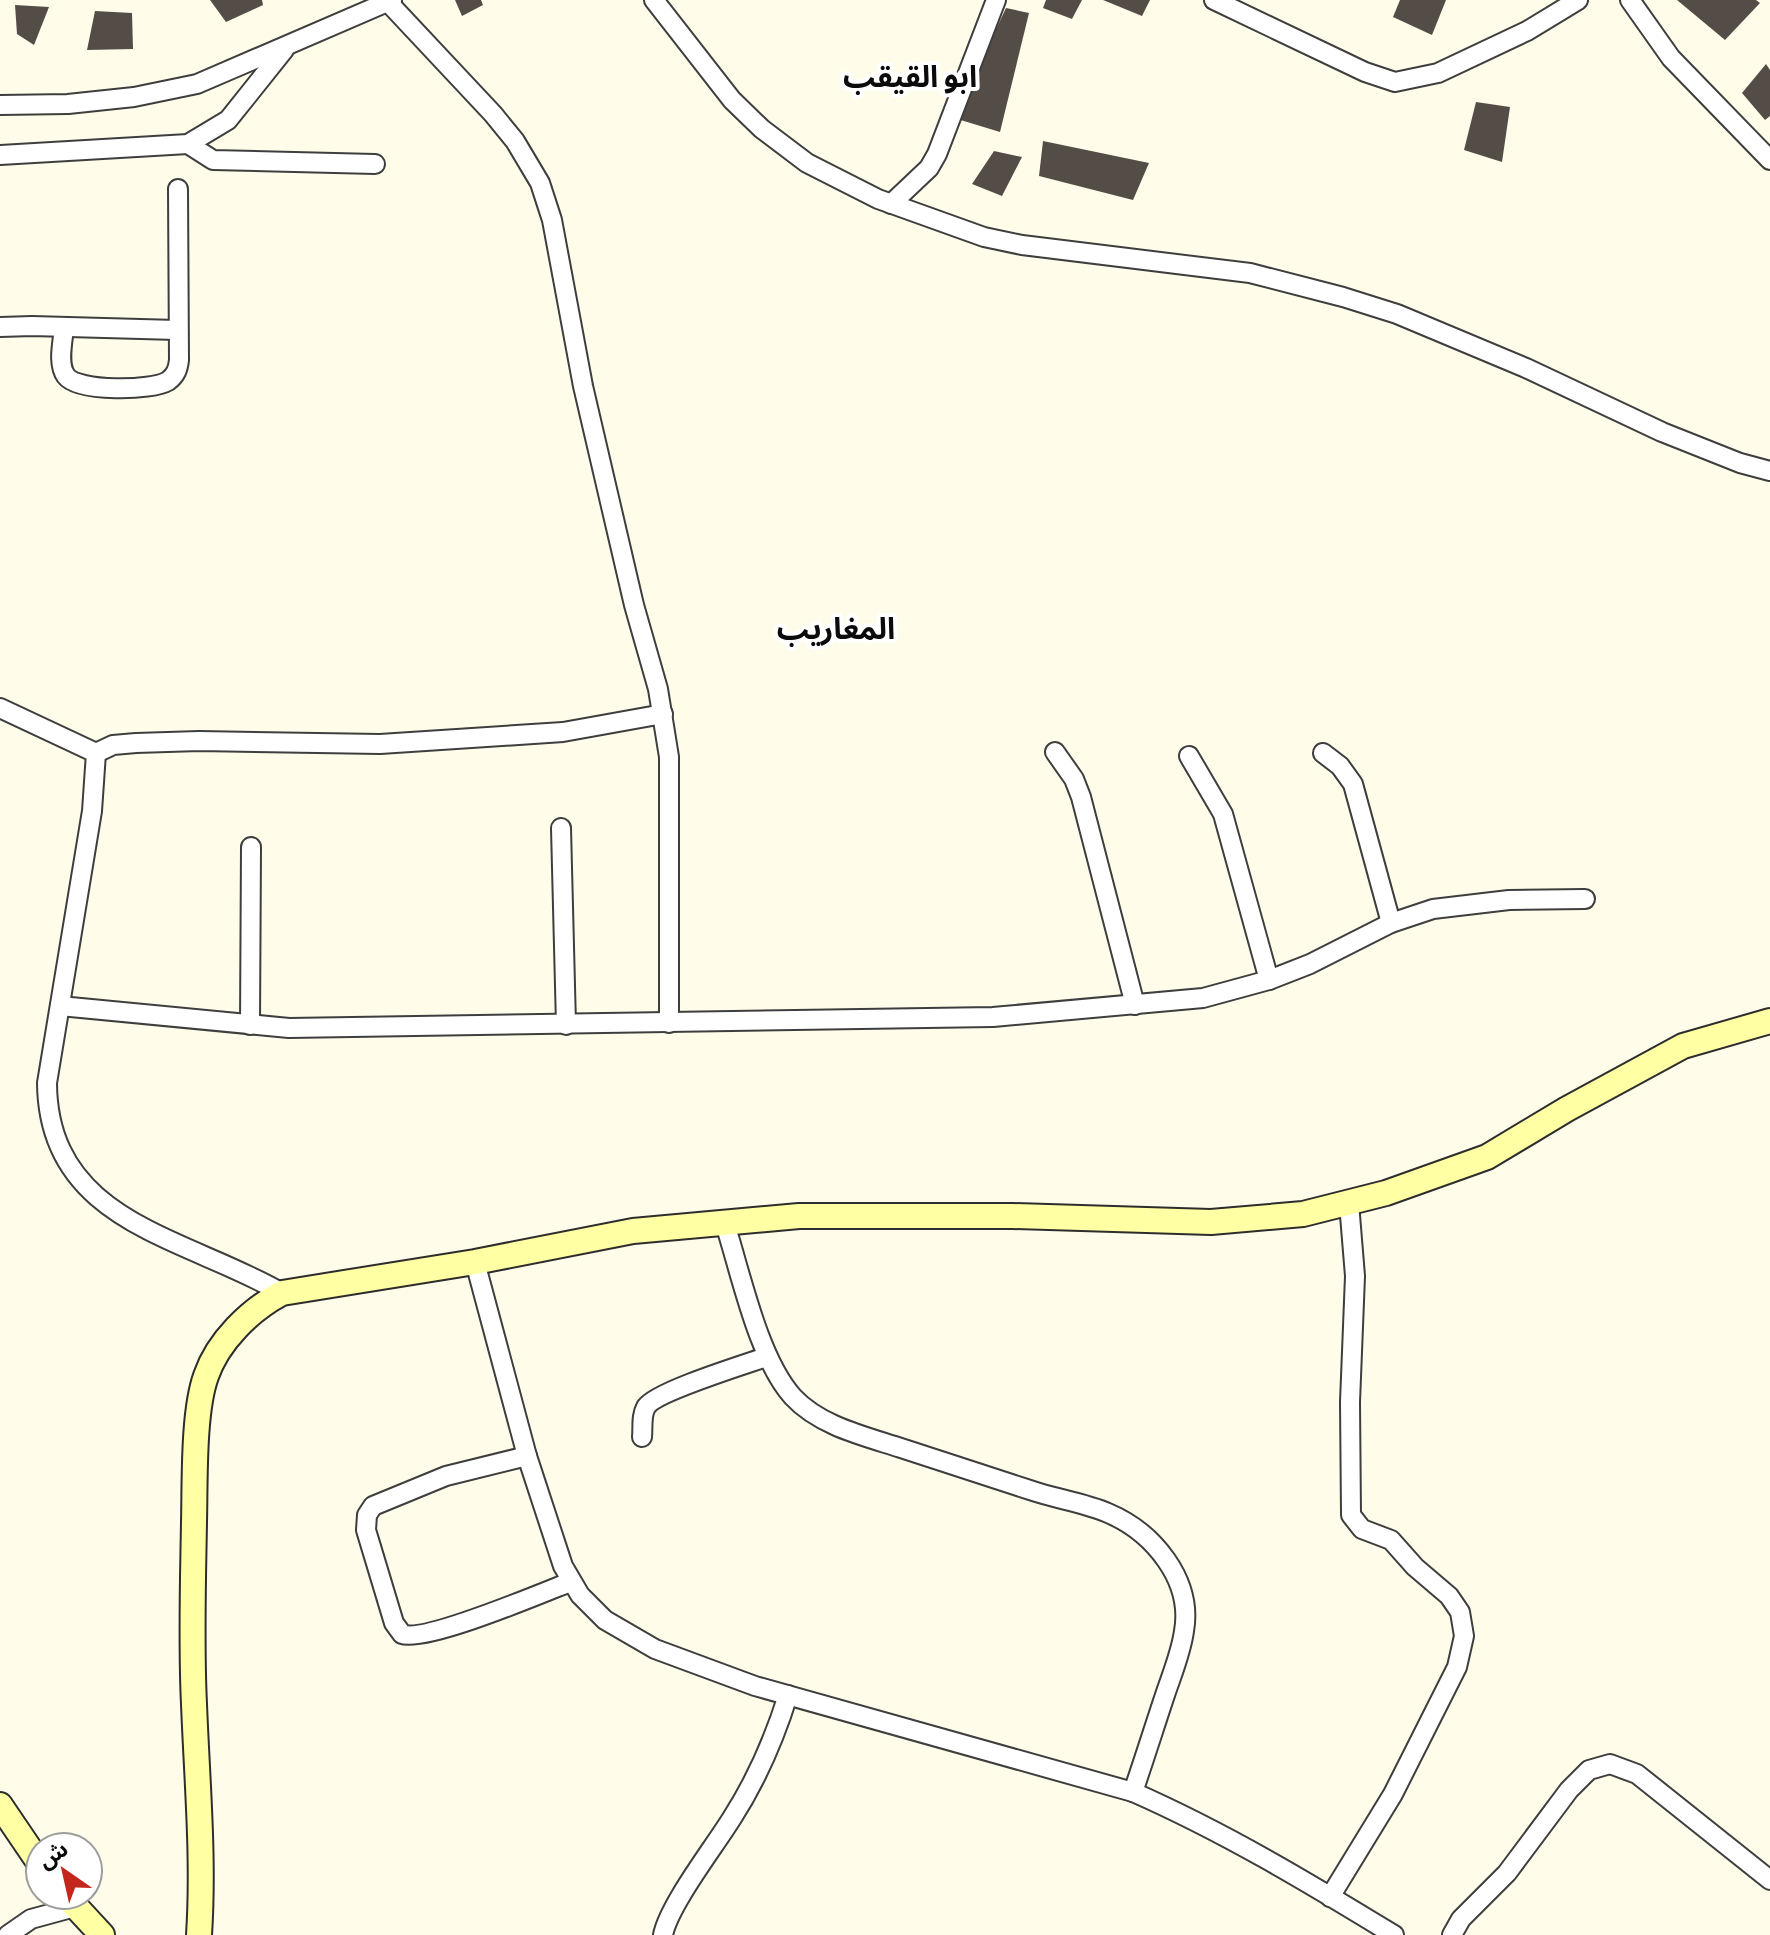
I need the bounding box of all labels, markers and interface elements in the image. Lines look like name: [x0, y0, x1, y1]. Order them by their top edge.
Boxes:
district label: ابو القيقب: [843, 59, 977, 95]
district label: المغاريب: [777, 611, 895, 647]
north arrow: [24, 1831, 104, 1911]
text: ش: [33, 1835, 73, 1874]

